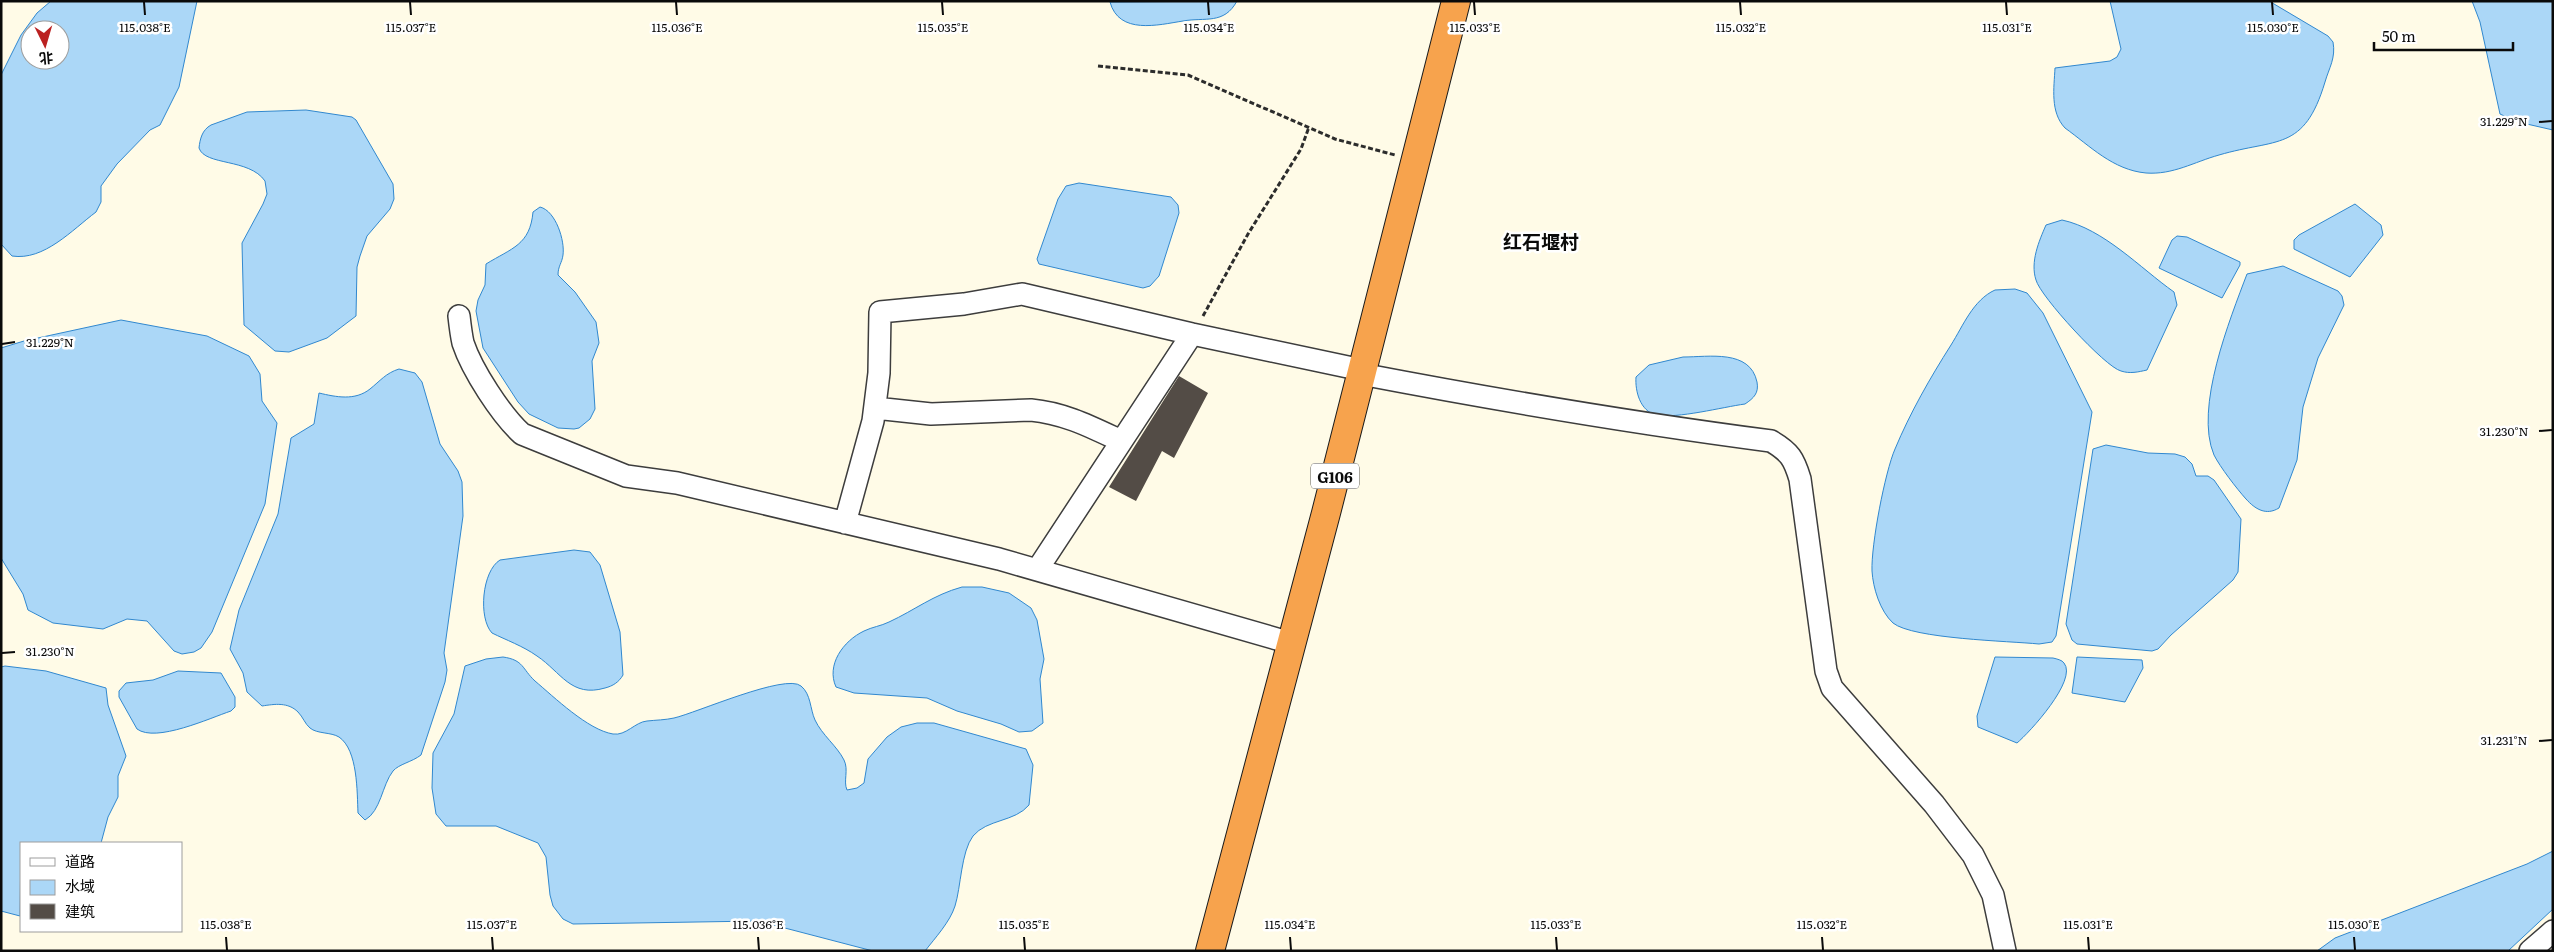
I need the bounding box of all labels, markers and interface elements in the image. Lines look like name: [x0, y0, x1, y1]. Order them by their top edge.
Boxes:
text: 115.038°E: [119, 18, 171, 36]
text: 115.037°E: [386, 18, 437, 36]
text: 115.036°E: [651, 18, 703, 36]
text: 115.035°E: [918, 18, 969, 36]
text: 115.034°E: [1183, 18, 1235, 36]
text: 115.033°E: [1450, 18, 1501, 36]
text: 115.032°E: [1716, 18, 1767, 36]
text: 115.031°E: [1982, 18, 2032, 36]
text: 115.030°E: [2247, 18, 2299, 36]
north arrow: [20, 20, 70, 70]
scale bar: [2374, 20, 2513, 52]
text: 50 m: [2382, 24, 2416, 47]
text: 北: [38, 48, 54, 70]
text: 31.229°N: [2480, 112, 2528, 130]
district label: 红石堰村: [1503, 227, 1579, 255]
text: 31.229°N: [26, 333, 74, 351]
text: 31.230°N: [2480, 422, 2528, 440]
road number: G106: [1311, 464, 1359, 488]
text: 31.230°N: [26, 642, 74, 660]
text: 31.231°N: [2481, 731, 2527, 749]
legend: [20, 842, 182, 932]
text: 道路: [65, 849, 95, 872]
text: 水域: [65, 874, 95, 897]
text: 建筑: [65, 899, 95, 922]
text: 115.038°E: [200, 915, 252, 933]
text: 115.037°E: [467, 915, 518, 933]
text: 115.036°E: [732, 915, 784, 933]
text: 115.035°E: [999, 915, 1050, 933]
text: 115.034°E: [1264, 915, 1316, 933]
text: 115.033°E: [1531, 915, 1582, 933]
text: 115.032°E: [1797, 915, 1848, 933]
text: 115.031°E: [2063, 915, 2113, 933]
text: 115.030°E: [2328, 915, 2380, 933]

